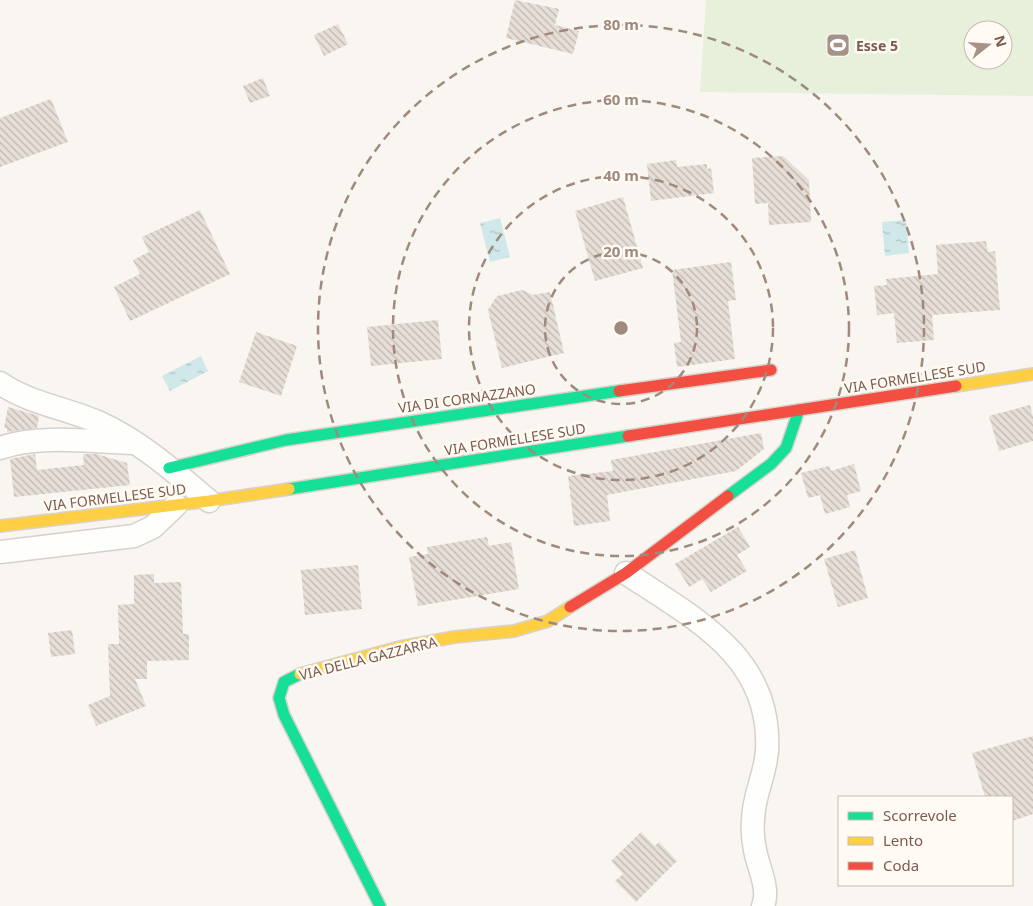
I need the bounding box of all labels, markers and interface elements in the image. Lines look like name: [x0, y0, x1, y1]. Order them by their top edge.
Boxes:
text: 80 m: [603, 14, 639, 34]
north arrow: [963, 20, 1013, 70]
sports icon: Esse 5: [825, 32, 851, 58]
text: N: [990, 33, 1012, 49]
place label: Esse 5: [856, 36, 898, 55]
text: 60 m: [603, 89, 639, 109]
text: 40 m: [603, 165, 639, 185]
text: 20 m: [603, 241, 639, 261]
centre of rings: [612, 319, 630, 337]
street label: VIA FORMELLESE SUD: [843, 356, 987, 398]
street label: VIA DI CORNAZZANO: [397, 379, 537, 417]
street label: VIA FORMELLESE SUD: [443, 418, 587, 460]
street label: VIA FORMELLESE SUD: [43, 479, 187, 515]
street label: VIA DELLA GAZZARRA: [297, 632, 439, 684]
legend: [838, 796, 1013, 886]
text: Scorrevole: [883, 805, 957, 825]
text: Lento: [883, 830, 923, 850]
text: Coda: [883, 855, 919, 875]

